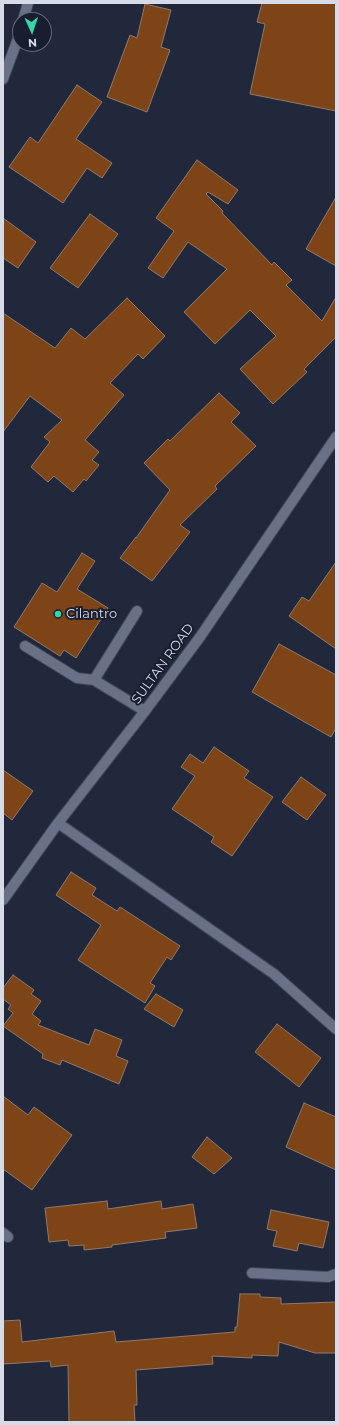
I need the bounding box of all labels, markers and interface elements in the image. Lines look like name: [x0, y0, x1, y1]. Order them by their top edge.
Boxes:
north arrow: [12, 12, 52, 52]
text: N: [28, 36, 37, 50]
place label: Cilantro: [66, 606, 117, 622]
marker: Cilantro: [53, 609, 63, 619]
street label: SULTAN ROAD: [129, 621, 197, 707]

